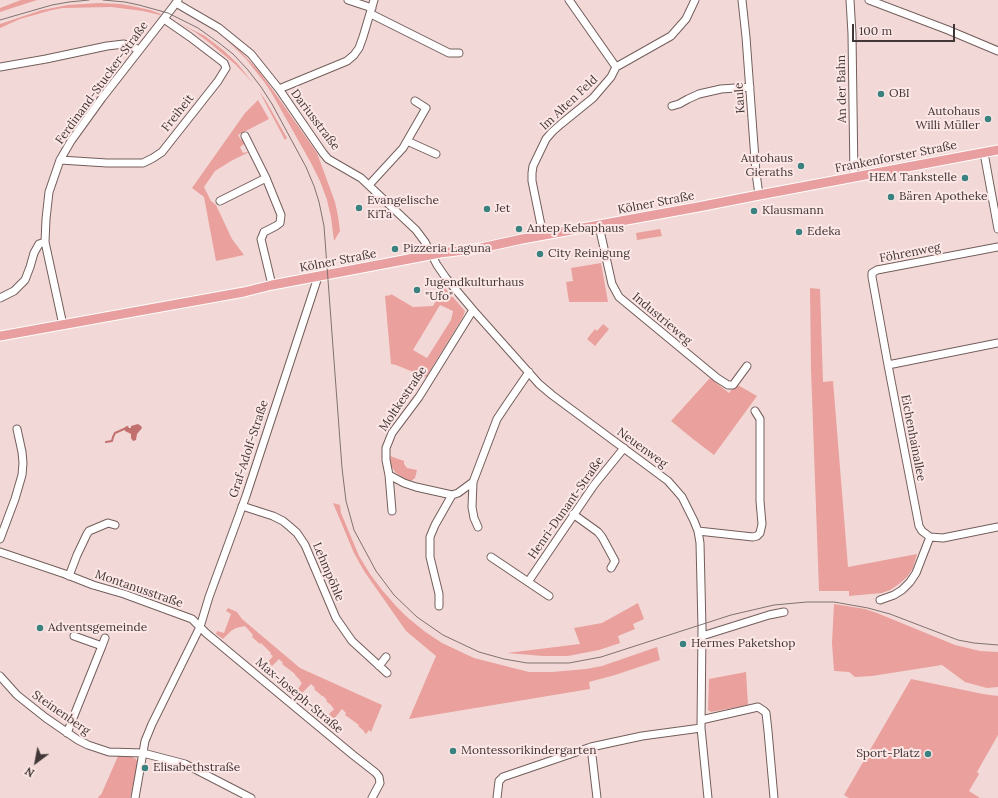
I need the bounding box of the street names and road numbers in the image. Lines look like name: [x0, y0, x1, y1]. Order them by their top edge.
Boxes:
street label: Ferdinand-Stucker-Straße: [53, 19, 151, 147]
street label: An der Bahn: [834, 55, 850, 123]
street label: Im Alten Feld: [537, 73, 601, 133]
street label: Kaule: [732, 82, 748, 114]
street label: Dariusstraße: [287, 87, 343, 153]
street label: Freiheit: [159, 91, 197, 135]
street label: Frankenforster Straße: [834, 138, 958, 176]
street label: Kölner Straße: [616, 189, 696, 217]
street label: Föhrenweg: [878, 240, 942, 266]
street label: Kölner Straße: [298, 247, 378, 275]
street label: Industrieweg: [629, 290, 695, 348]
street label: Moltkestraße: [376, 364, 430, 434]
street label: Eichenhainallee: [898, 393, 928, 483]
street label: Graf-Adolf-Straße: [226, 398, 272, 500]
street label: Neuenweg: [614, 425, 670, 471]
street label: Henri-Dunant-Straße: [525, 454, 607, 562]
street label: Lehmpöhle: [309, 540, 347, 604]
street label: Montanusstraße: [93, 567, 185, 611]
street label: Max-Joseph-Straße: [252, 655, 346, 737]
street label: Steinenberg: [29, 688, 93, 738]

